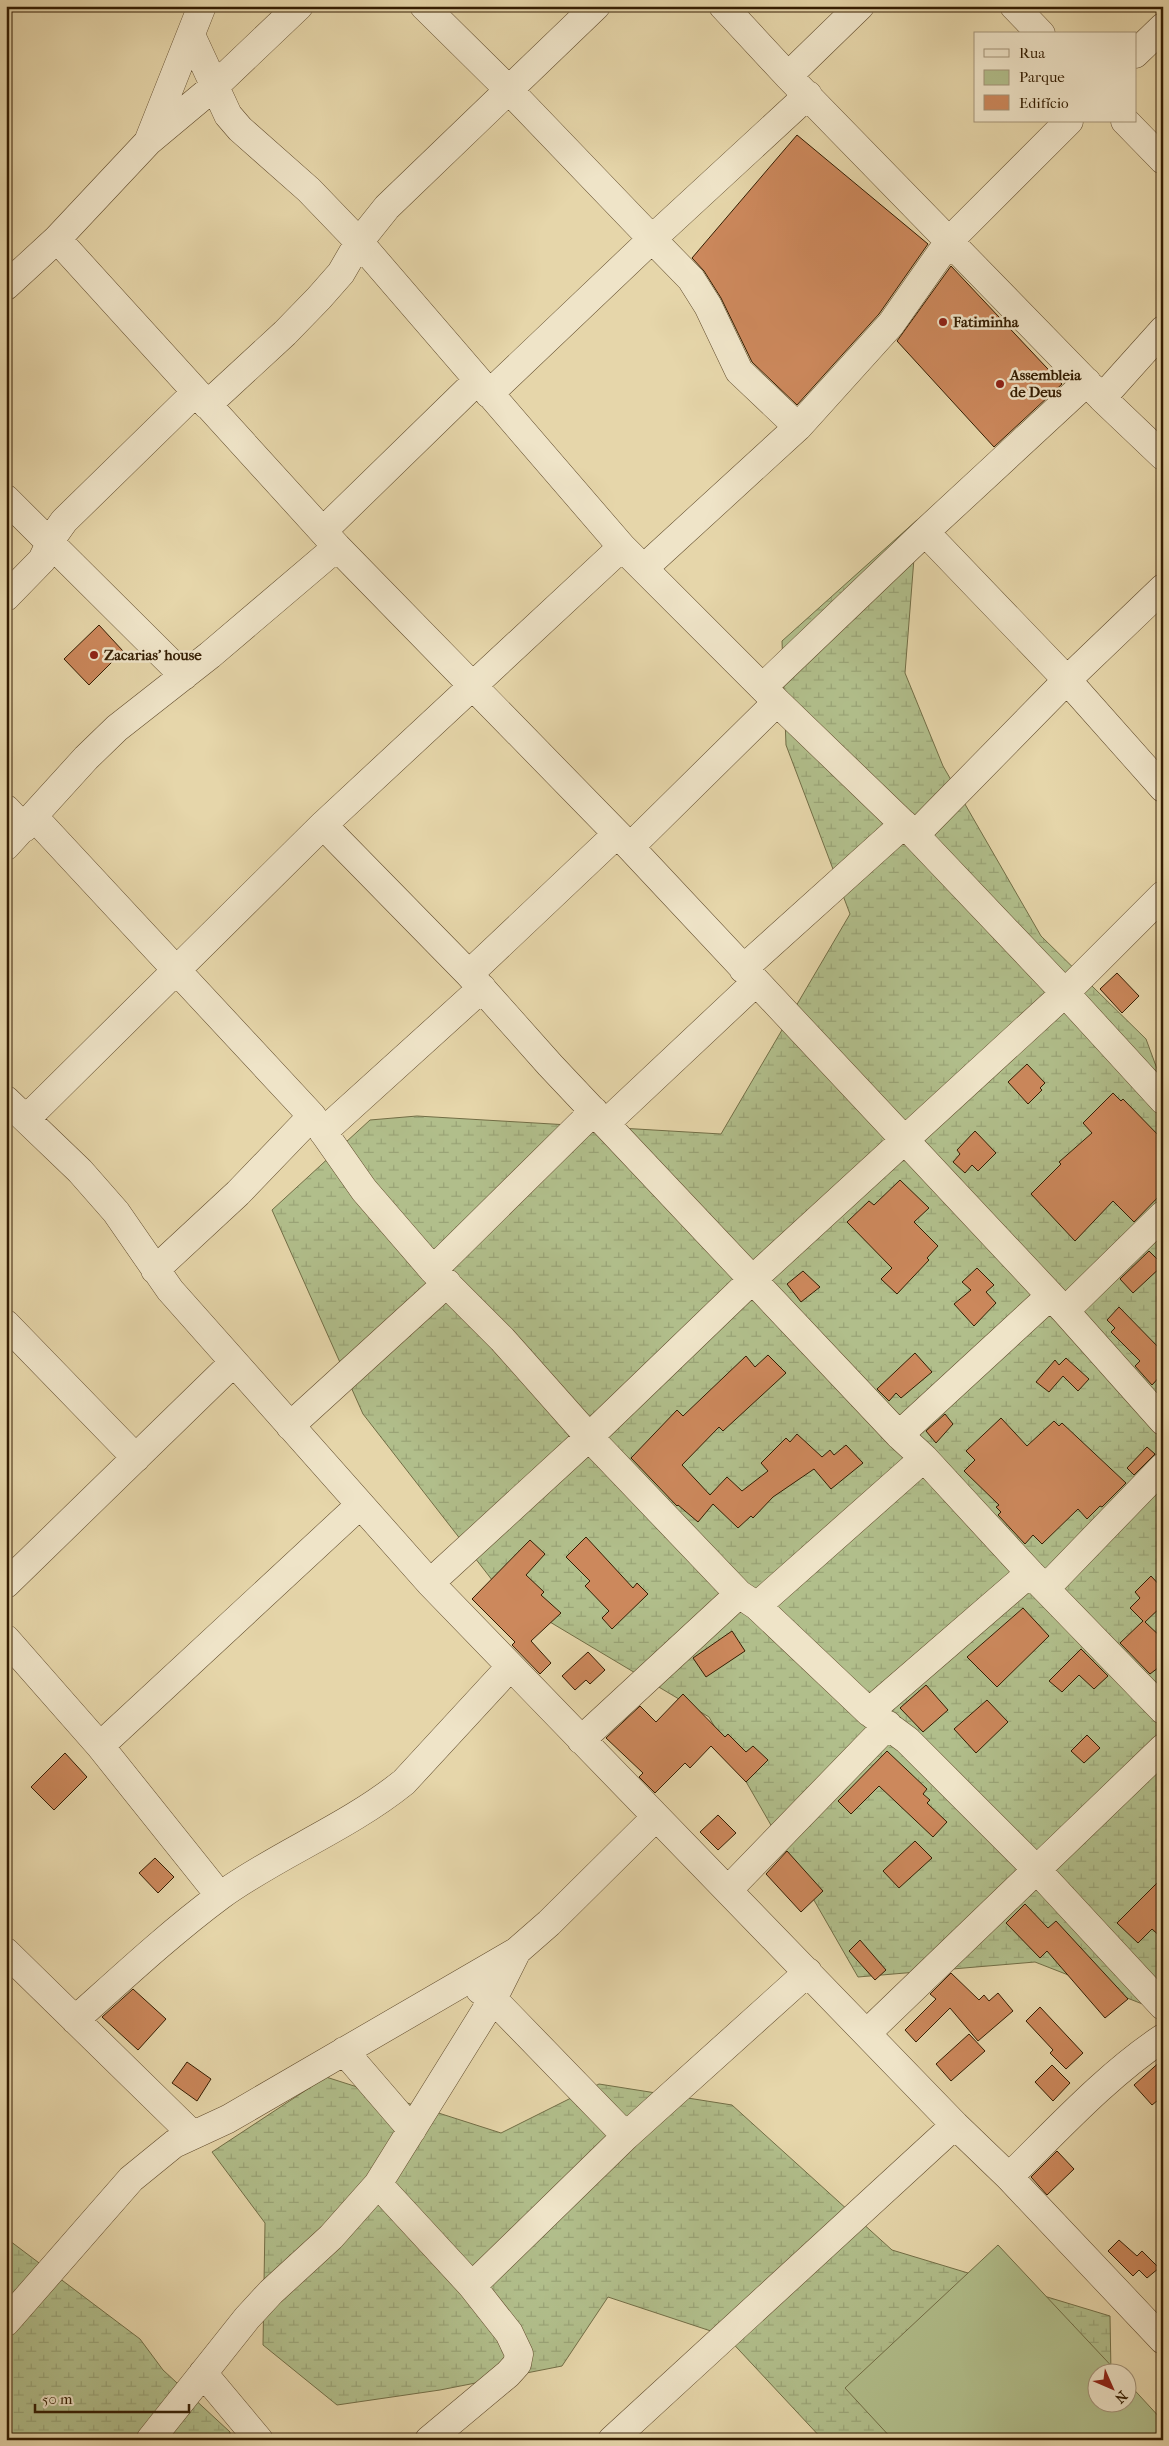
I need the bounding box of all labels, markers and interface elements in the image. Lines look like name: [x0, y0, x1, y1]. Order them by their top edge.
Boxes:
legend: [974, 32, 1136, 122]
text: Rua: [1019, 44, 1046, 62]
text: Parque: [1019, 68, 1065, 86]
text: Edifício: [1019, 94, 1069, 112]
place label: Fatiminha: [952, 313, 1020, 331]
marker: Fatiminha: [937, 316, 949, 328]
place label: Assembleia de Deus: [1009, 366, 1082, 401]
marker: Assembleia de Deus: [994, 378, 1006, 390]
place label: Zacarias' house: [104, 646, 202, 664]
marker: Zacarias' house: [88, 649, 100, 661]
north arrow: [1086, 2364, 1136, 2414]
scale bar: [35, 2381, 189, 2413]
text: N: [1111, 2387, 1131, 2407]
text: 50 m: [42, 2390, 73, 2408]

